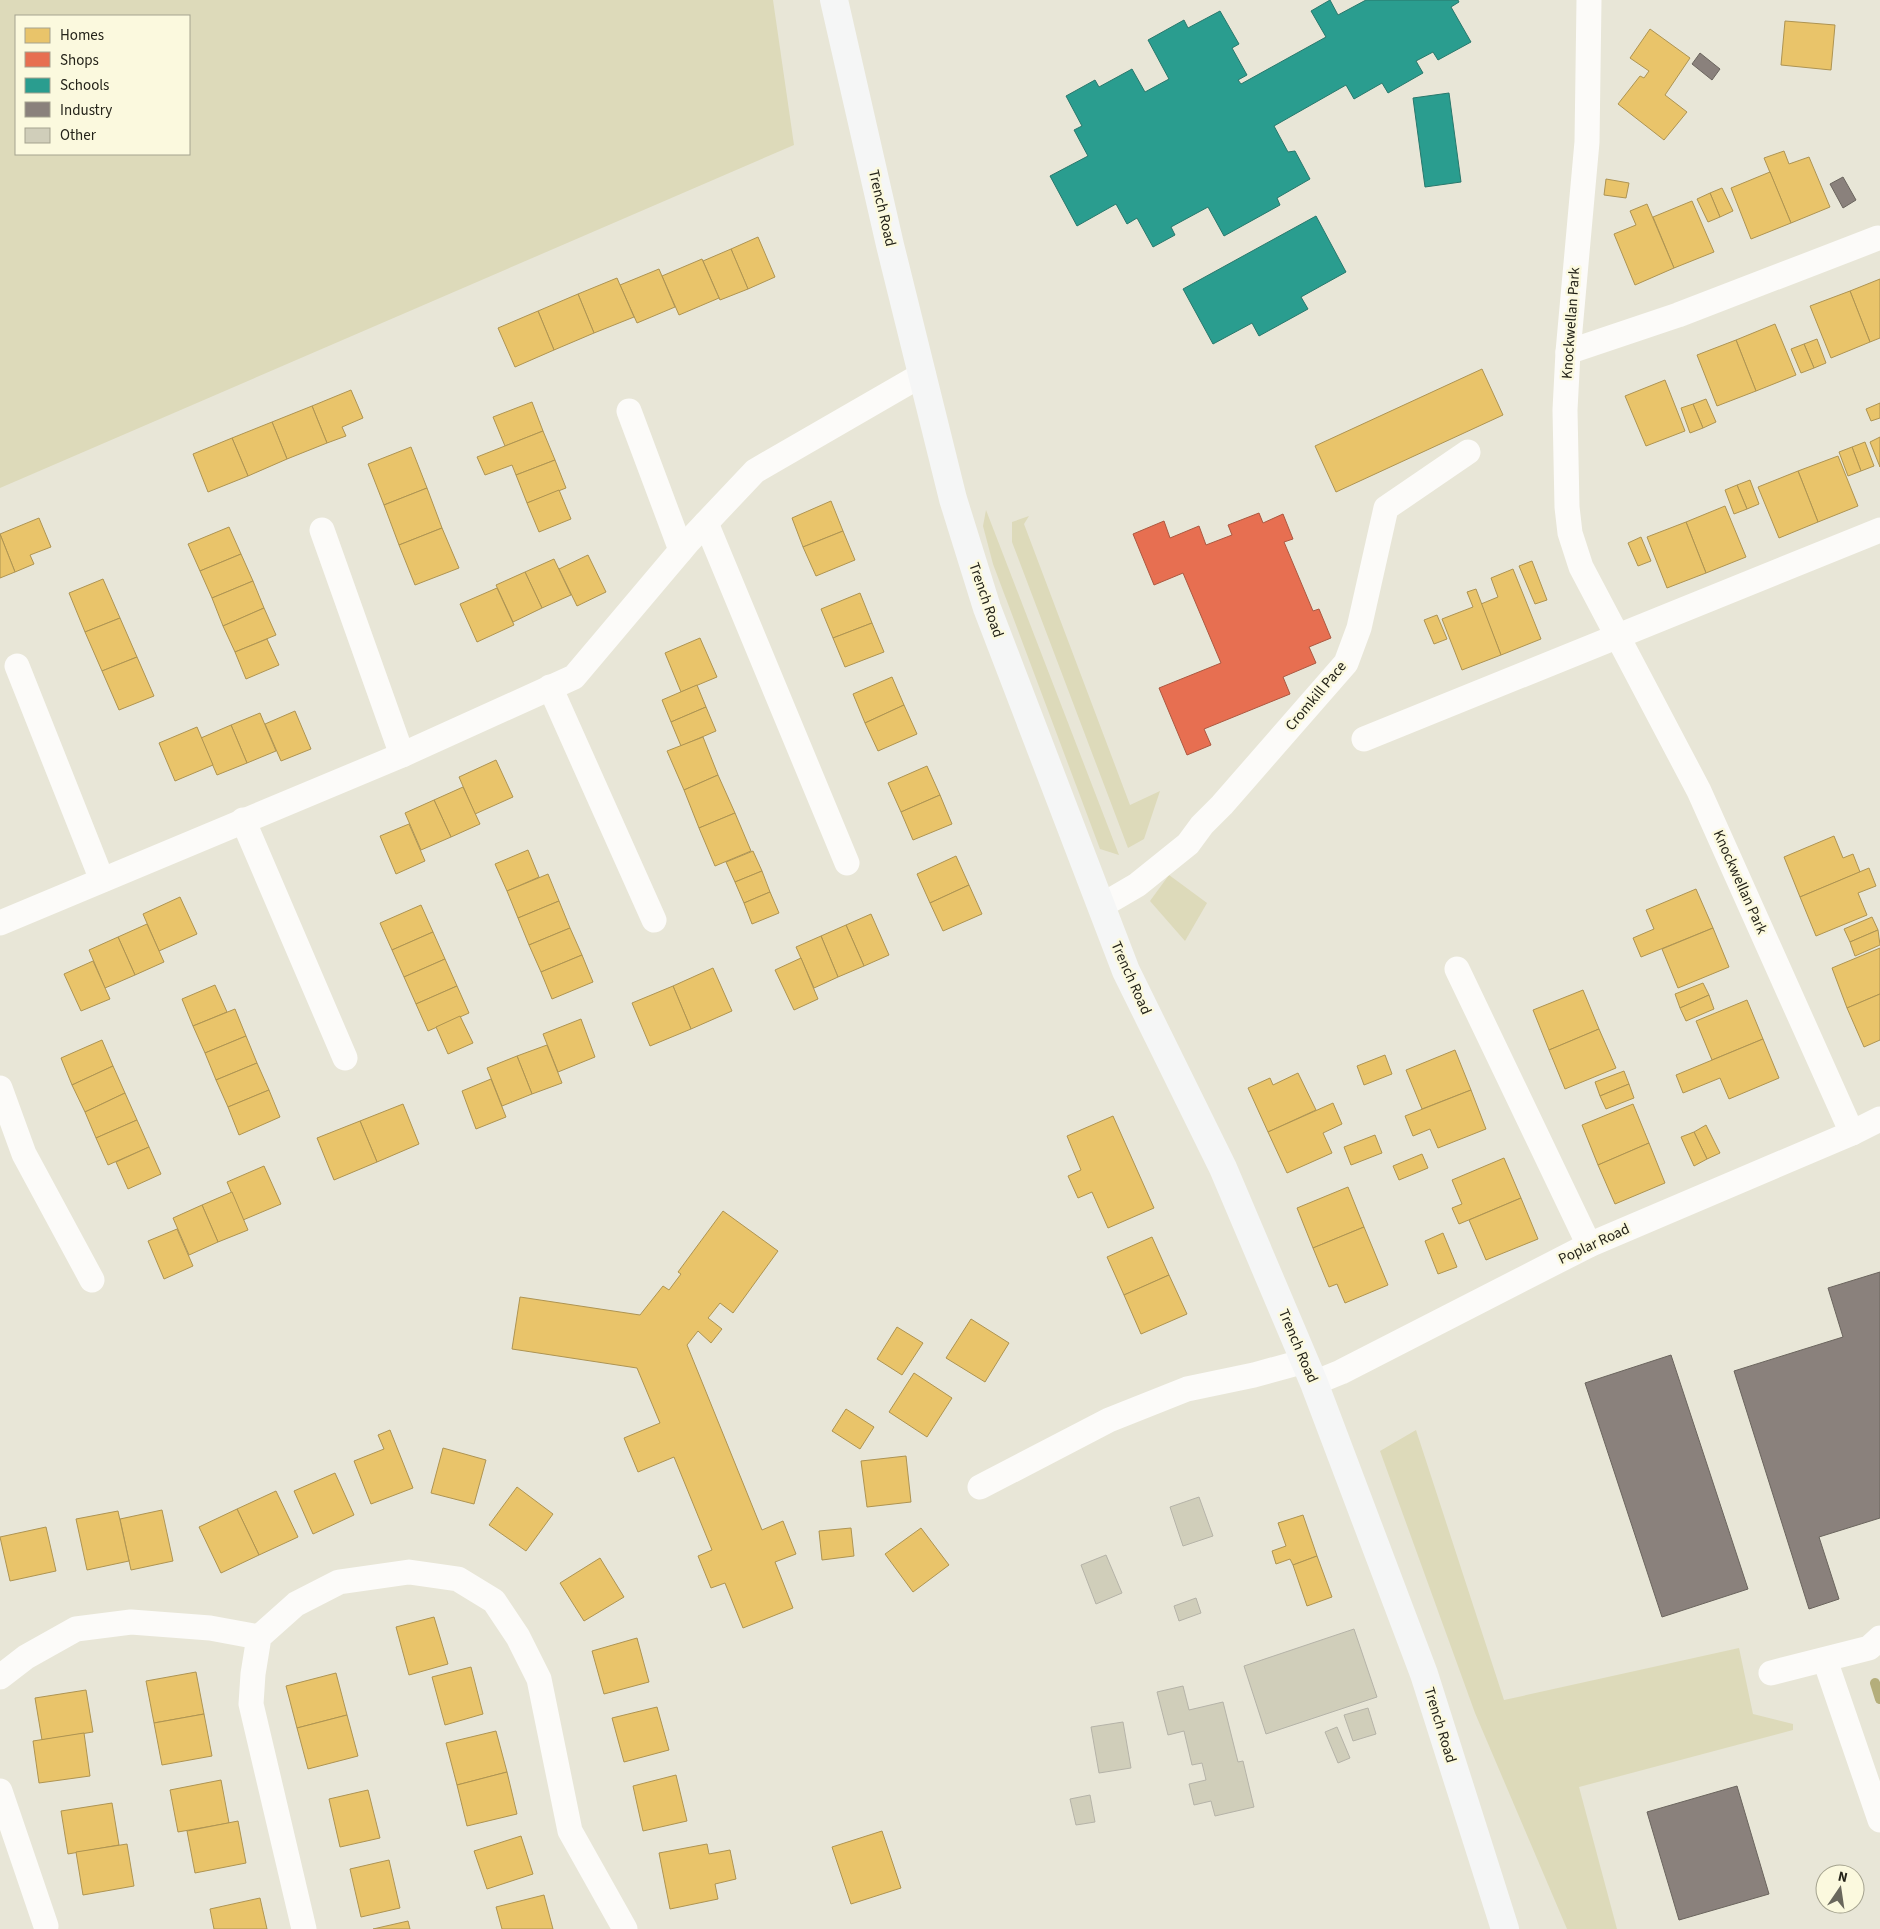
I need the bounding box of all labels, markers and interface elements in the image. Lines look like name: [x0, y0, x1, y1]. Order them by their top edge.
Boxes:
legend: [15, 15, 190, 155]
text: Homes: [60, 25, 104, 46]
text: Shops: [60, 50, 99, 71]
text: Schools: [60, 75, 109, 96]
text: Industry: [60, 100, 112, 121]
text: Other: [60, 125, 97, 146]
street label: Trench Road: [863, 168, 901, 248]
street label: Knockwellan Park: [1557, 266, 1585, 380]
street label: Trench Road: [963, 560, 1009, 640]
street label: Cromkill Pace: [1281, 657, 1351, 735]
street label: Knockwellan Park: [1708, 827, 1773, 938]
street label: Trench Road: [1105, 938, 1157, 1018]
street label: Poplar Road: [1555, 1218, 1633, 1270]
street label: Trench Road: [1273, 1306, 1323, 1386]
street label: Trench Road: [1419, 1685, 1461, 1765]
north arrow: [1815, 1864, 1865, 1914]
text: N: [1836, 1867, 1849, 1888]

